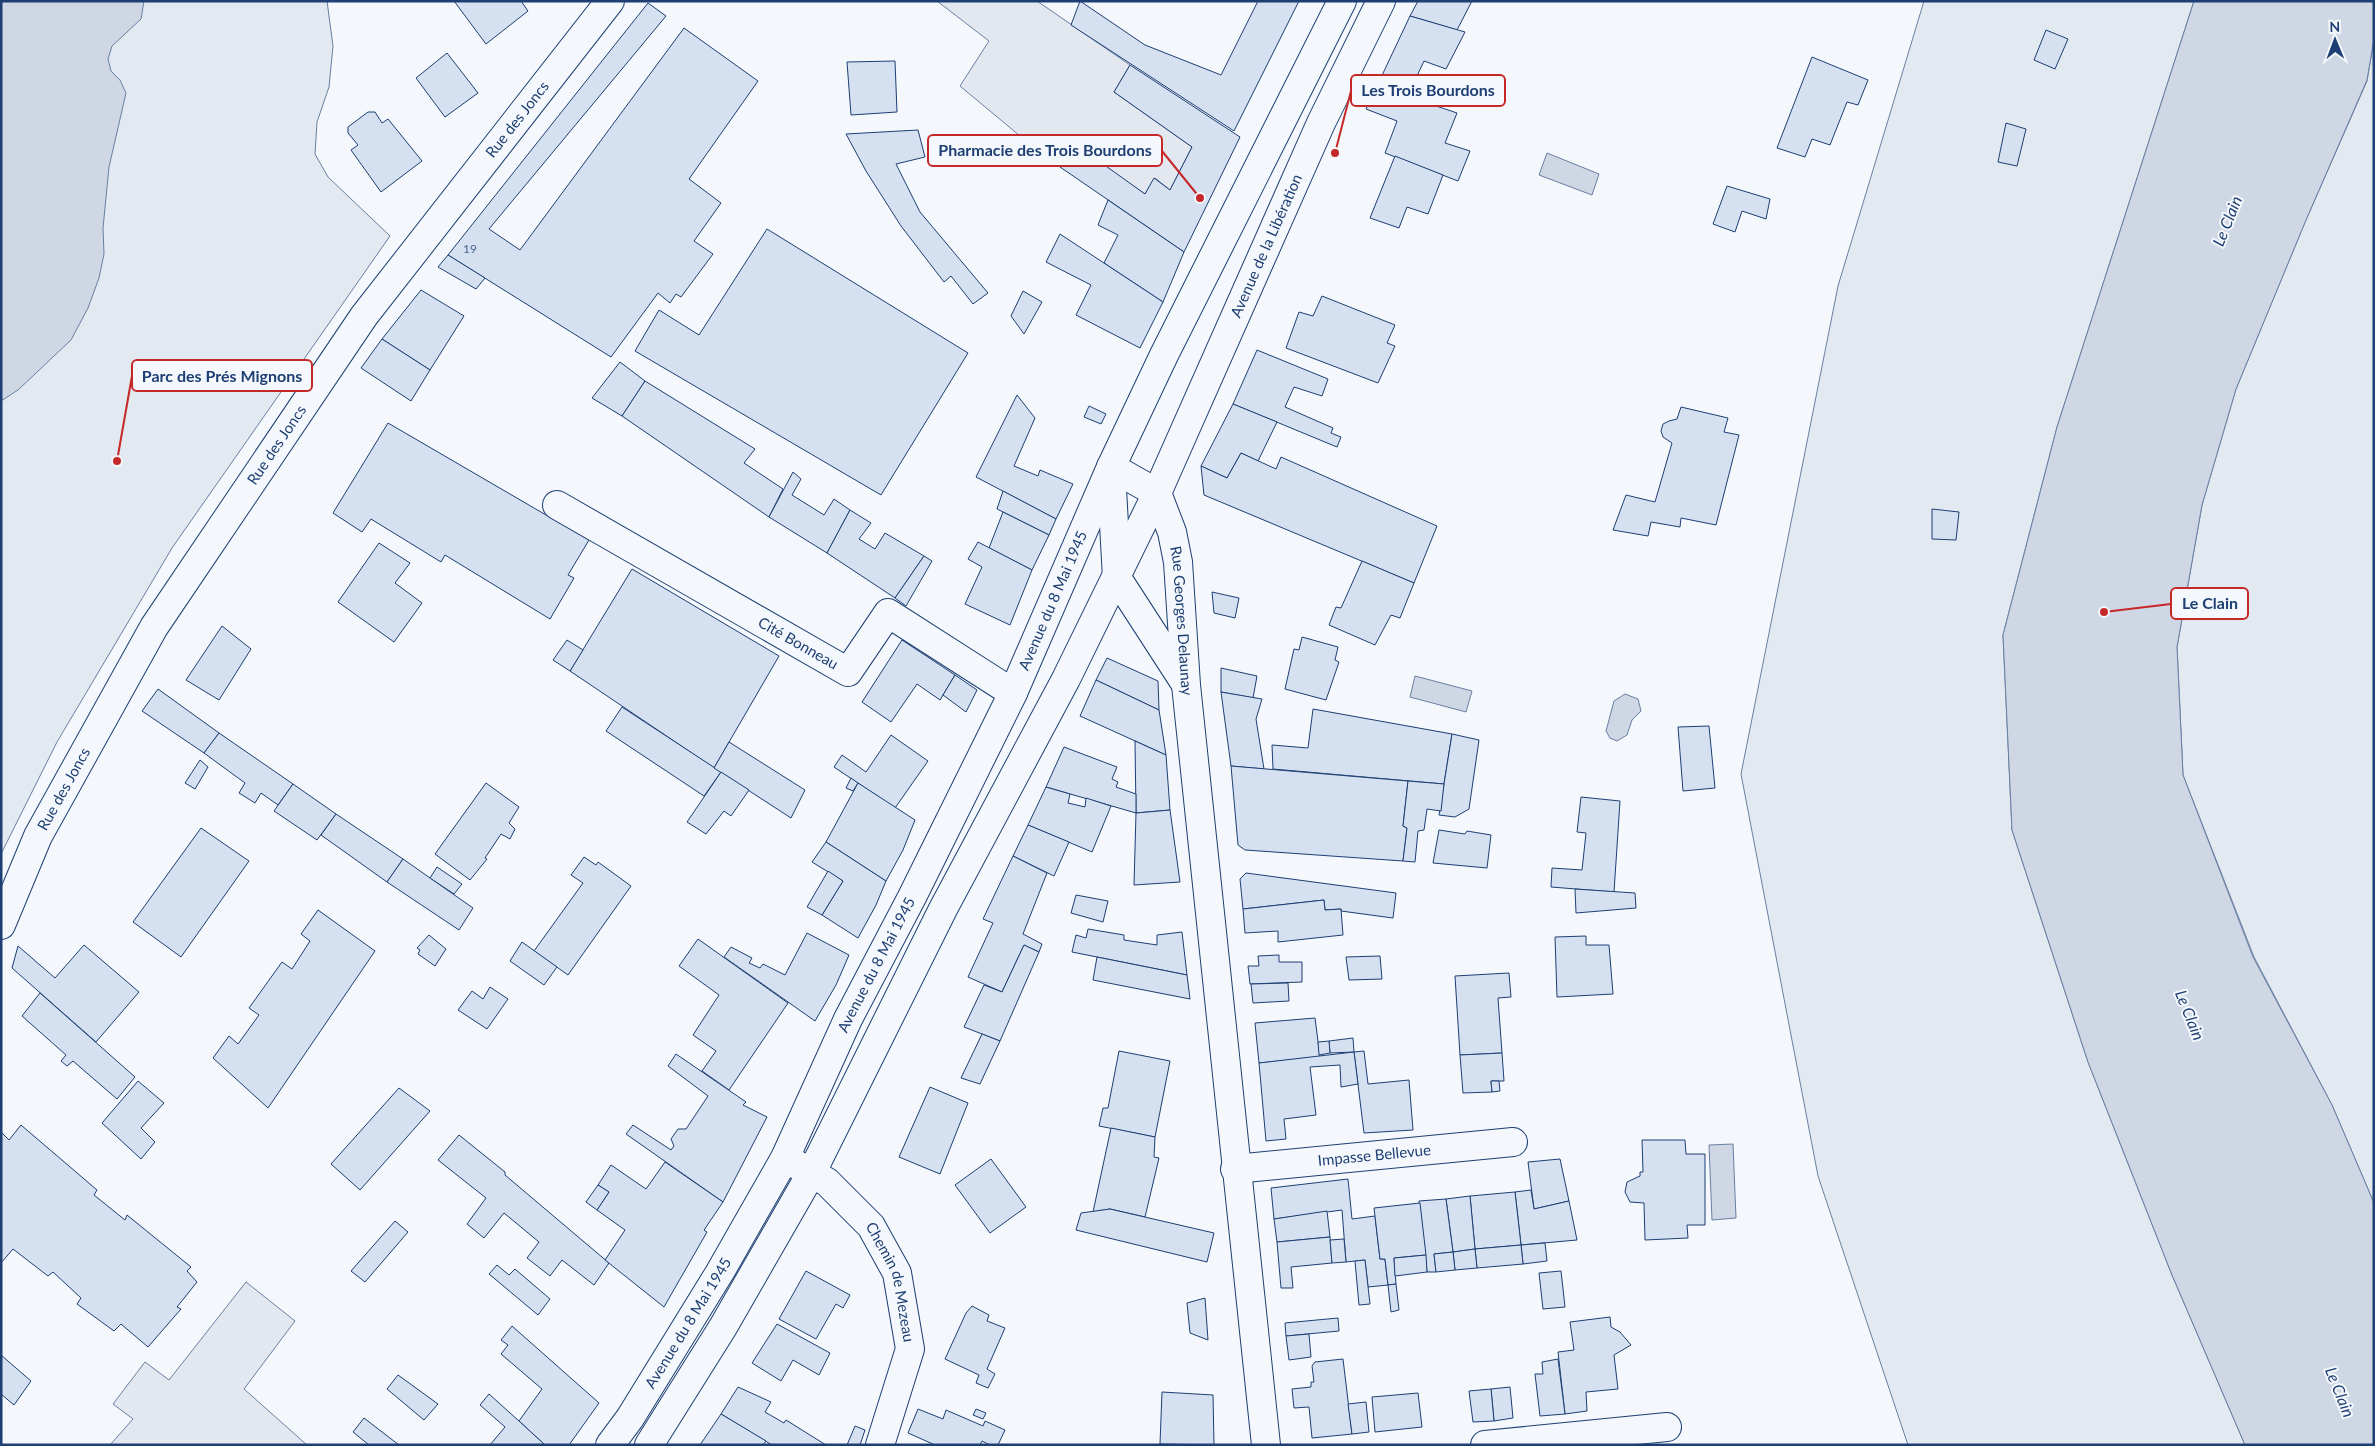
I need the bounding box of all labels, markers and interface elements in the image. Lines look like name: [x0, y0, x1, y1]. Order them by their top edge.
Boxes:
north arrow: [2310, 15, 2360, 65]
text: N: [2329, 18, 2340, 35]
callout: Les Trois Bourdons: [1351, 75, 1505, 106]
street label: Rue des Joncs: [481, 77, 552, 161]
text: Les Trois Bourdons: [1361, 80, 1495, 99]
callout: Pharmacie des Trois Bourdons: [928, 135, 1162, 166]
text: Pharmacie des Trois Bourdons: [938, 140, 1152, 159]
street label: Avenue de la Libération: [1226, 171, 1305, 320]
water label: Le Clain: [2208, 193, 2245, 249]
house number: 19: [463, 241, 477, 256]
callout: Parc des Prés Mignons: [132, 360, 312, 391]
text: Parc des Prés Mignons: [142, 366, 302, 385]
street label: Rue des Joncs: [243, 401, 309, 488]
street label: Avenue du 8 Mai 1945: [1014, 528, 1090, 673]
street label: Rue Georges Delaunay: [1167, 544, 1197, 696]
callout: Le Clain: [2171, 588, 2248, 619]
text: Le Clain: [2182, 593, 2238, 612]
street label: Cité Bonneau: [755, 612, 842, 673]
street label: Rue des Joncs: [33, 744, 93, 833]
street label: Avenue du 8 Mai 1945: [833, 894, 918, 1035]
water label: Le Clain: [2172, 987, 2209, 1043]
street label: Impasse Bellevue: [1317, 1140, 1432, 1169]
street label: Chemin de Mezeau: [863, 1219, 919, 1343]
street label: Avenue du 8 Mai 1945: [641, 1254, 734, 1391]
water label: Le Clain: [2322, 1364, 2359, 1420]

